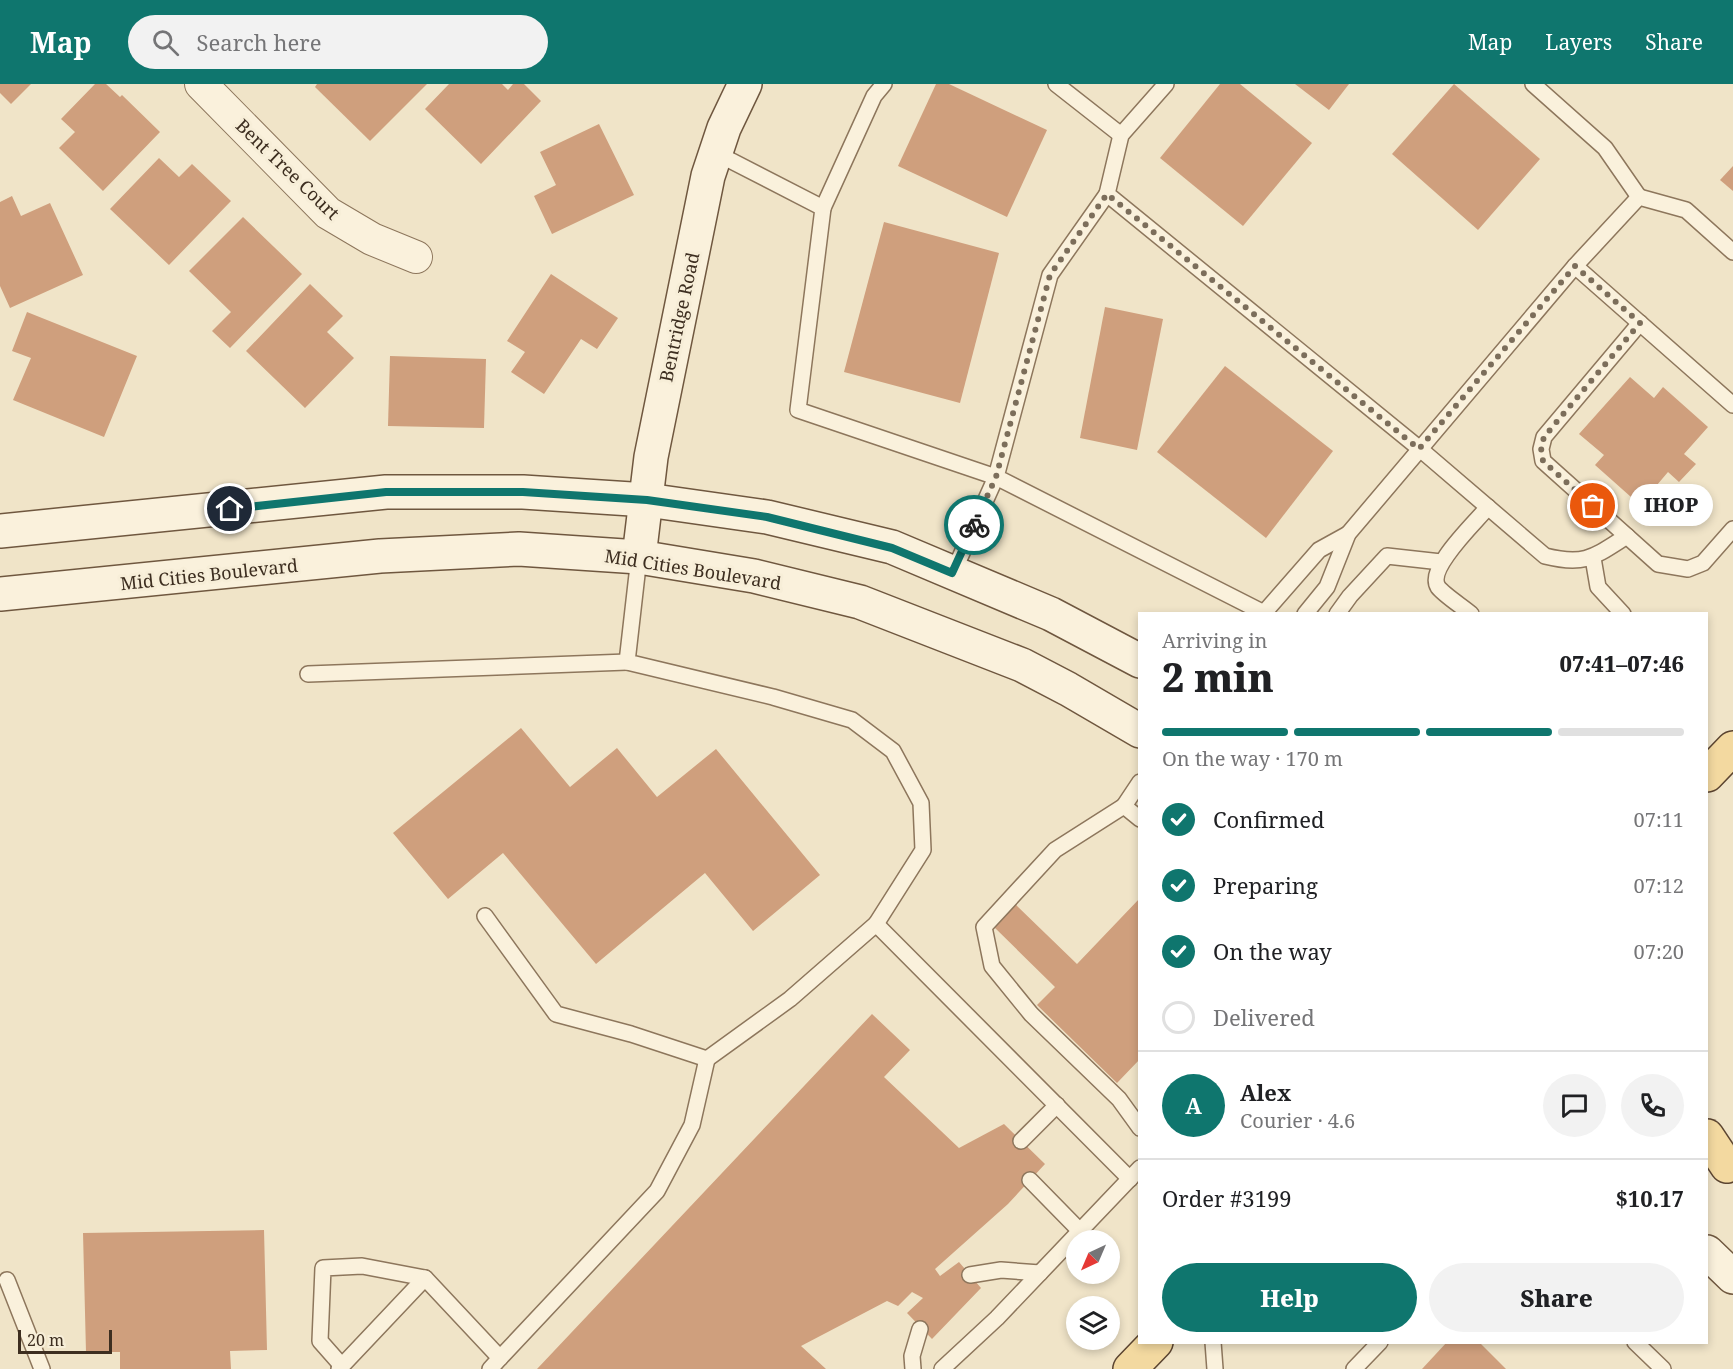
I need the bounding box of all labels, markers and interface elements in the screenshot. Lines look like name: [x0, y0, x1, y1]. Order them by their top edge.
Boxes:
search box: [128, 15, 548, 69]
text: Map: [30, 23, 92, 61]
icon: search: [149, 26, 182, 59]
text: Search here: [197, 27, 321, 57]
text: Map: [1468, 28, 1512, 56]
text: Layers: [1545, 28, 1612, 56]
text: Share: [1645, 28, 1703, 56]
street label: Bent Tree Court: [231, 113, 345, 225]
street label: Bentridge Road: [654, 250, 704, 384]
pin: [1567, 480, 1618, 531]
pin: [204, 483, 255, 534]
callout: IHOP: [1629, 485, 1713, 527]
icon: bag: [1576, 489, 1609, 522]
text: IHOP: [1644, 491, 1698, 518]
icon: home: [213, 492, 246, 525]
courier: [944, 495, 1004, 555]
icon: bike: [958, 509, 991, 542]
street label: Mid Cities Boulevard: [603, 543, 783, 595]
street label: Mid Cities Boulevard: [119, 553, 299, 595]
text: Arriving in: [1162, 627, 1267, 654]
text: 07:41–07:46: [1560, 648, 1684, 678]
text: 2 min: [1162, 650, 1274, 703]
text: On the way · 170 m: [1162, 745, 1343, 772]
icon: check: [1162, 803, 1195, 836]
text: Confirmed: [1213, 804, 1324, 834]
text: 07:11: [1634, 806, 1684, 833]
icon: check: [1162, 869, 1195, 902]
text: Preparing: [1213, 870, 1318, 900]
text: 07:12: [1634, 872, 1684, 899]
icon: check: [1162, 935, 1195, 968]
text: On the way: [1213, 936, 1332, 966]
text: 07:20: [1634, 938, 1684, 965]
text: Delivered: [1213, 1002, 1315, 1032]
button: chat: [1543, 1074, 1606, 1137]
button: phone: [1621, 1074, 1684, 1137]
text: Alex: [1240, 1077, 1291, 1107]
text: A: [1185, 1090, 1202, 1120]
text: Courier · 4.6: [1240, 1107, 1355, 1134]
text: Order #3199: [1162, 1183, 1292, 1213]
text: $10.17: [1615, 1183, 1684, 1213]
north arrow: [1066, 1230, 1120, 1284]
map controls: [1066, 1230, 1120, 1350]
button: Help: [1162, 1263, 1417, 1332]
button: Share: [1429, 1263, 1684, 1332]
button: layers: [1066, 1296, 1120, 1350]
scale bar: [18, 1327, 112, 1354]
text: 20 m: [27, 1329, 64, 1351]

